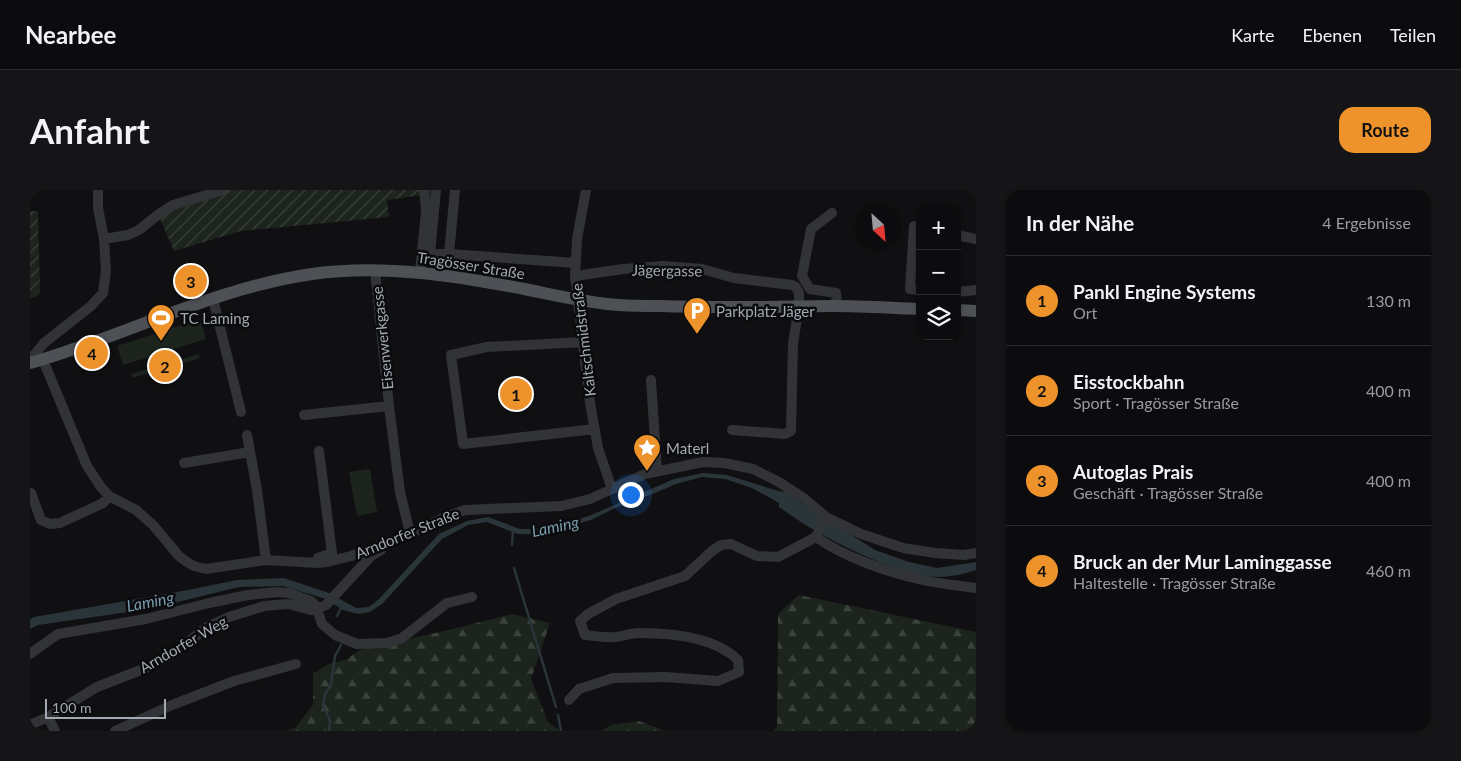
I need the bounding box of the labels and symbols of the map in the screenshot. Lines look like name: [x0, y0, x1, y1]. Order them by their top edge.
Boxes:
north arrow: [856, 205, 901, 250]
street label: Tragösser Straße: [416, 248, 526, 282]
street label: Jägergasse: [632, 260, 703, 280]
pin: 3: [175, 262, 207, 300]
street label: Kaltschmidstraße: [567, 282, 599, 398]
street label: Eisenwerkgasse: [368, 285, 396, 391]
parking icon: Parkplatz Jäger: [682, 296, 712, 335]
place label: Parkplatz Jäger: [716, 302, 815, 320]
sports icon: TC Laming: [146, 303, 176, 342]
place label: TC Laming: [180, 309, 250, 327]
pin: 4: [76, 334, 108, 372]
pin: 2: [149, 347, 181, 385]
pin: 1: [500, 375, 532, 413]
place icon: Materl: [632, 433, 662, 472]
place label: Materl: [666, 439, 709, 457]
your location: [618, 482, 644, 508]
street label: Arndorfer Straße: [352, 504, 462, 562]
water label: Laming: [530, 512, 581, 540]
water label: Laming: [125, 587, 176, 615]
street label: Arndorfer Weg: [136, 611, 230, 676]
scale bar: [45, 696, 166, 719]

